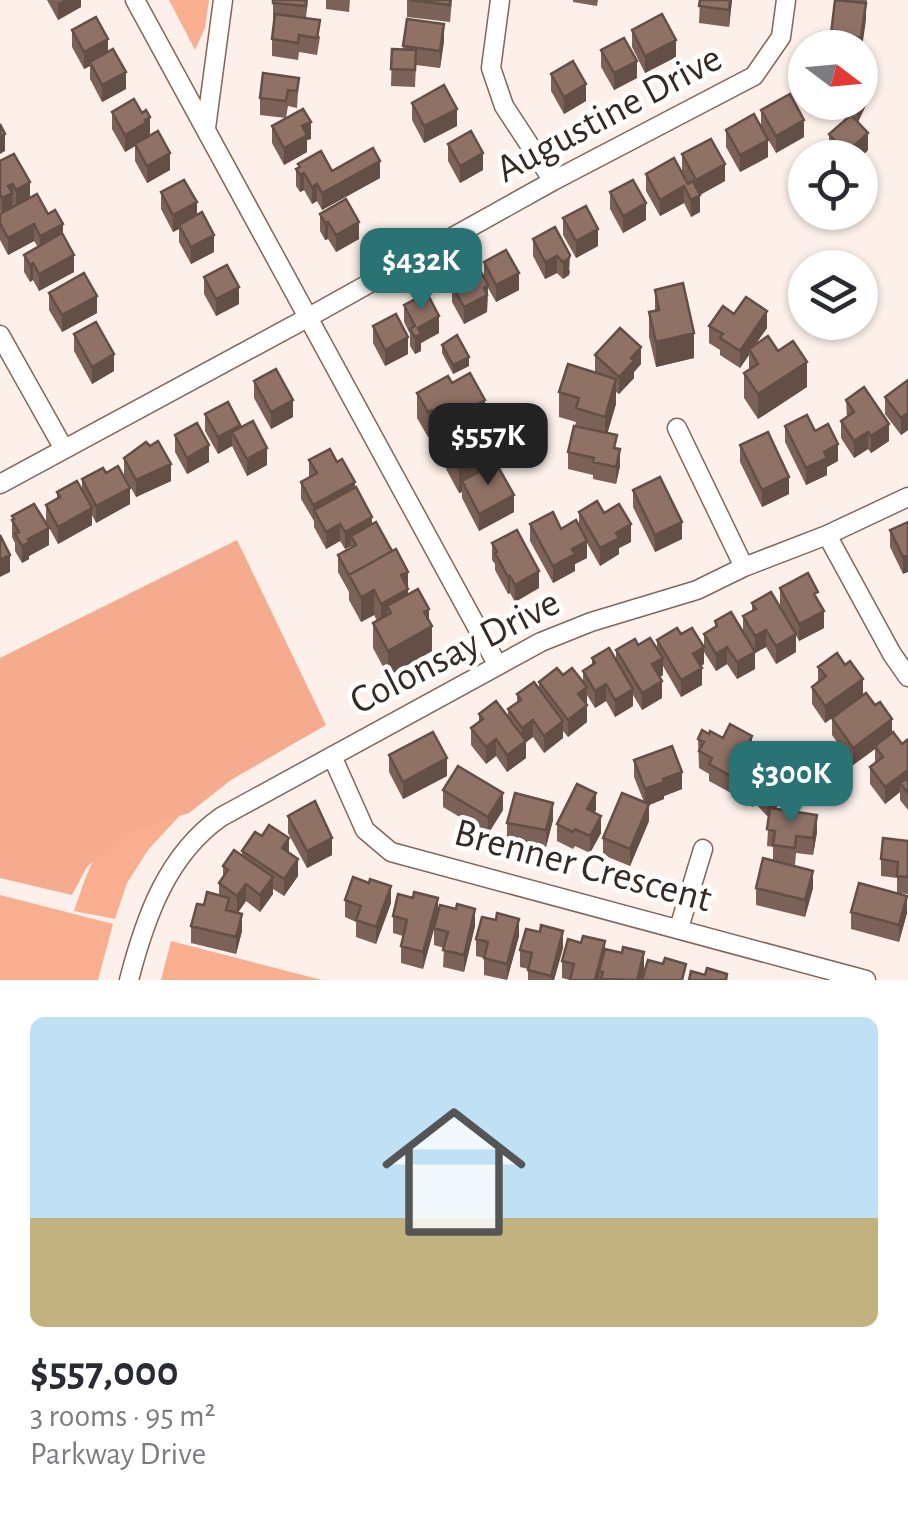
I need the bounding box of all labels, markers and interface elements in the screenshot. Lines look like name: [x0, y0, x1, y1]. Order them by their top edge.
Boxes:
north arrow: [788, 30, 878, 120]
map controls: [788, 30, 878, 340]
street label: Augustine Drive: [490, 38, 728, 190]
button: locate: [788, 140, 878, 230]
pin: $432K: [351, 228, 491, 313]
text: $432K: [382, 244, 460, 276]
button: layers: [788, 250, 878, 340]
pin: $557K: [418, 403, 558, 488]
text: $557K: [451, 419, 525, 451]
street label: Colonsay Drive: [344, 582, 566, 722]
pin: $300K: [721, 741, 861, 826]
text: $300K: [751, 757, 831, 789]
street label: Brenner Crescent: [450, 812, 716, 920]
icon: home: [364, 1082, 544, 1262]
text: $557,000: [30, 1351, 179, 1393]
text: 3 rooms · 95 m²: [30, 1400, 216, 1432]
text: Parkway Drive: [30, 1438, 206, 1470]

